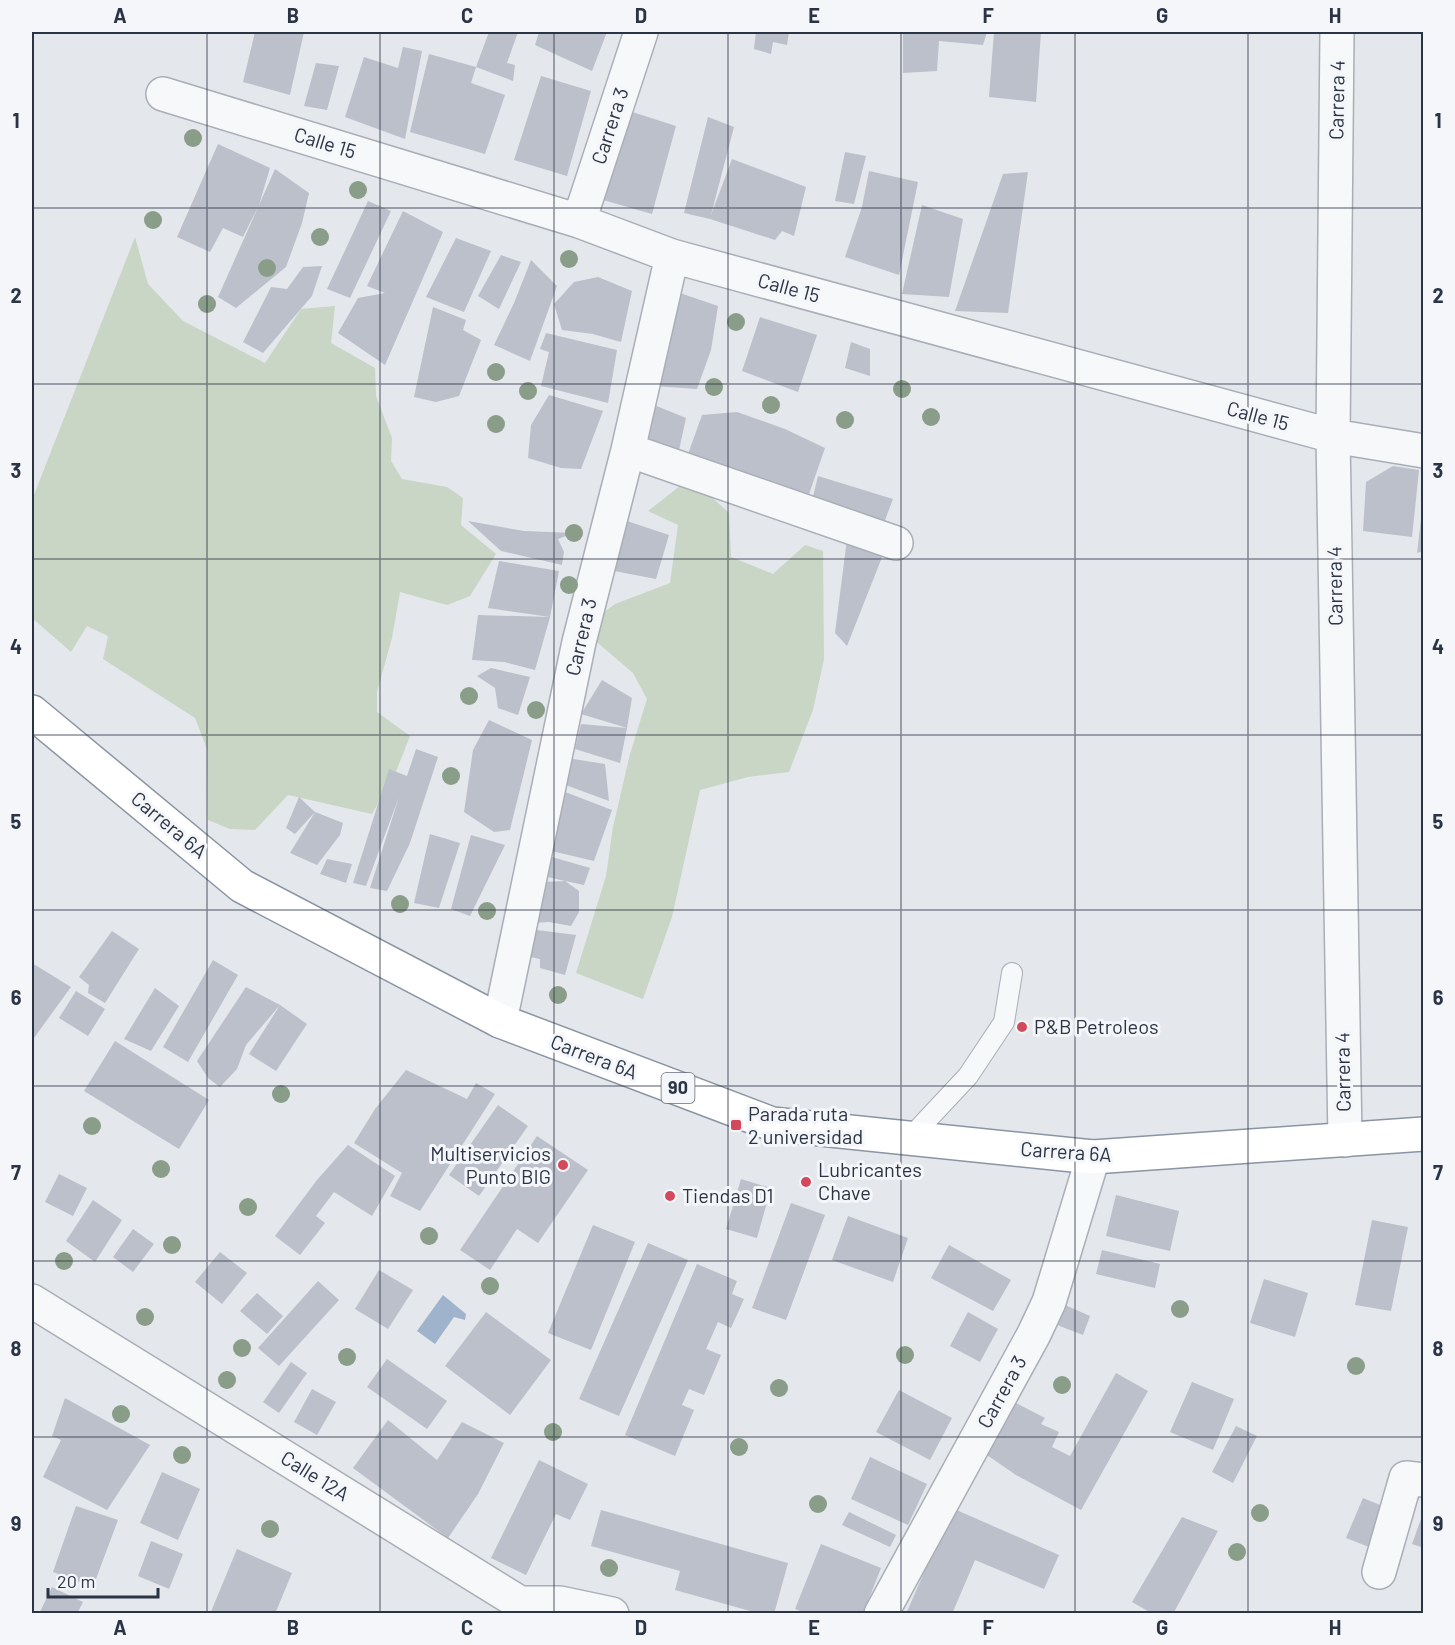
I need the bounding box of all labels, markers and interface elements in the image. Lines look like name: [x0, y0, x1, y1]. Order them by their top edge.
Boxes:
text: A: [113, 3, 127, 27]
text: B: [287, 3, 299, 27]
text: C: [461, 3, 473, 27]
text: D: [635, 3, 647, 27]
text: E: [808, 3, 820, 27]
text: F: [982, 3, 994, 27]
text: G: [1156, 3, 1168, 27]
text: H: [1329, 3, 1341, 27]
street label: Carrera 4: [1323, 60, 1349, 140]
street label: Carrera 3: [585, 84, 633, 167]
text: 1: [12, 108, 20, 132]
text: 1: [1434, 108, 1442, 132]
street label: Calle 15: [291, 121, 359, 163]
street label: Calle 15: [756, 267, 823, 307]
text: 2: [10, 283, 22, 307]
text: 2: [1432, 283, 1444, 307]
street label: Calle 15: [1225, 395, 1292, 435]
text: 3: [11, 458, 21, 482]
text: 3: [1433, 458, 1443, 482]
street label: Carrera 4: [1321, 546, 1347, 626]
street label: Carrera 3: [559, 596, 601, 678]
text: 4: [10, 634, 22, 658]
text: 4: [1432, 634, 1444, 658]
street label: Carrera 6A: [127, 786, 212, 863]
text: 5: [11, 809, 22, 833]
text: 5: [1433, 809, 1444, 833]
text: 6: [11, 985, 22, 1009]
text: 6: [1433, 985, 1444, 1009]
place label: P&B Petroleos: [1034, 1014, 1159, 1038]
marker: P&B Petroleos: [1015, 1020, 1029, 1034]
street label: Carrera 6A: [547, 1029, 641, 1084]
street label: Carrera 4: [1329, 1032, 1355, 1112]
road number: 90: [662, 1073, 694, 1103]
place label: Parada ruta 2 universidad: [748, 1101, 863, 1148]
marker: Parada ruta 2 universidad: [729, 1118, 743, 1132]
street label: Carrera 6A: [1020, 1136, 1112, 1166]
place label: Multiservicios Punto BIG: [430, 1141, 551, 1188]
place label: Lubricantes Chave: [818, 1157, 922, 1204]
marker: Multiservicios Punto BIG: [556, 1158, 570, 1172]
text: 7: [11, 1160, 21, 1184]
text: 7: [1433, 1160, 1443, 1184]
marker: Lubricantes Chave: [799, 1175, 813, 1189]
place label: Tiendas D1: [682, 1183, 774, 1207]
marker: Tiendas D1: [663, 1189, 677, 1203]
text: 8: [11, 1336, 22, 1360]
text: 8: [1433, 1336, 1444, 1360]
street label: Carrera 3: [971, 1351, 1031, 1432]
street label: Calle 12A: [277, 1445, 354, 1505]
text: 9: [11, 1511, 21, 1535]
text: 9: [1433, 1511, 1443, 1535]
scale bar: [48, 1561, 158, 1599]
text: 20 m: [57, 1570, 95, 1592]
text: A: [113, 1615, 127, 1639]
text: B: [287, 1615, 299, 1639]
text: C: [461, 1615, 473, 1639]
text: D: [635, 1615, 647, 1639]
text: E: [808, 1615, 820, 1639]
text: F: [982, 1615, 994, 1639]
text: G: [1156, 1615, 1168, 1639]
text: H: [1329, 1615, 1341, 1639]

